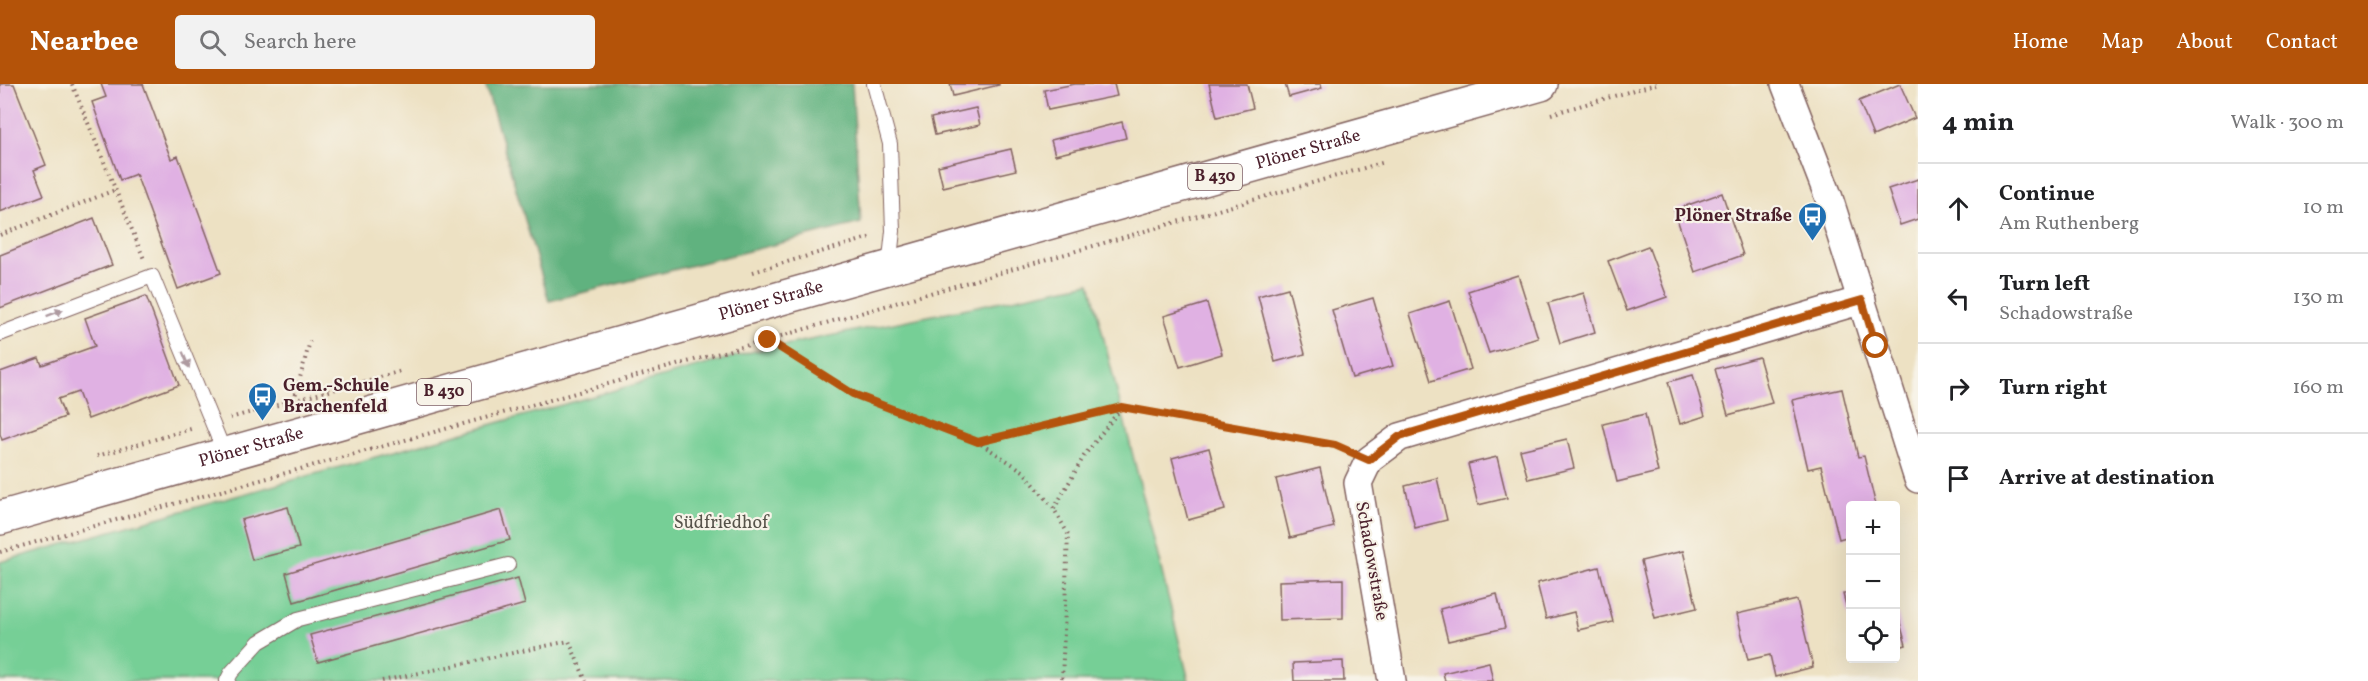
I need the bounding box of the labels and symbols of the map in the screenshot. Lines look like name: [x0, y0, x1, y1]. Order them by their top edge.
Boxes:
street label: Plöner Straße: [1253, 123, 1363, 176]
road number: B 430: [1188, 164, 1242, 190]
bus stop icon: Plöner Straße: [1797, 200, 1829, 242]
place label: Plöner Straße: [1675, 204, 1792, 229]
street label: Plöner Straße: [716, 274, 826, 328]
one-way arrow: [46, 308, 64, 318]
route end: [754, 326, 780, 352]
route start: [1862, 332, 1888, 358]
one-way arrow: [181, 352, 191, 370]
place label: Gem.-Schule Brachenfeld: [283, 374, 389, 420]
road number: B 430: [417, 379, 471, 405]
bus stop icon: Gem.-Schule Brachenfeld: [246, 380, 278, 422]
street label: Plöner Straße: [196, 421, 307, 474]
street label: Schadowstraße: [1348, 499, 1394, 623]
park label: Südfriedhof: [674, 511, 770, 536]

